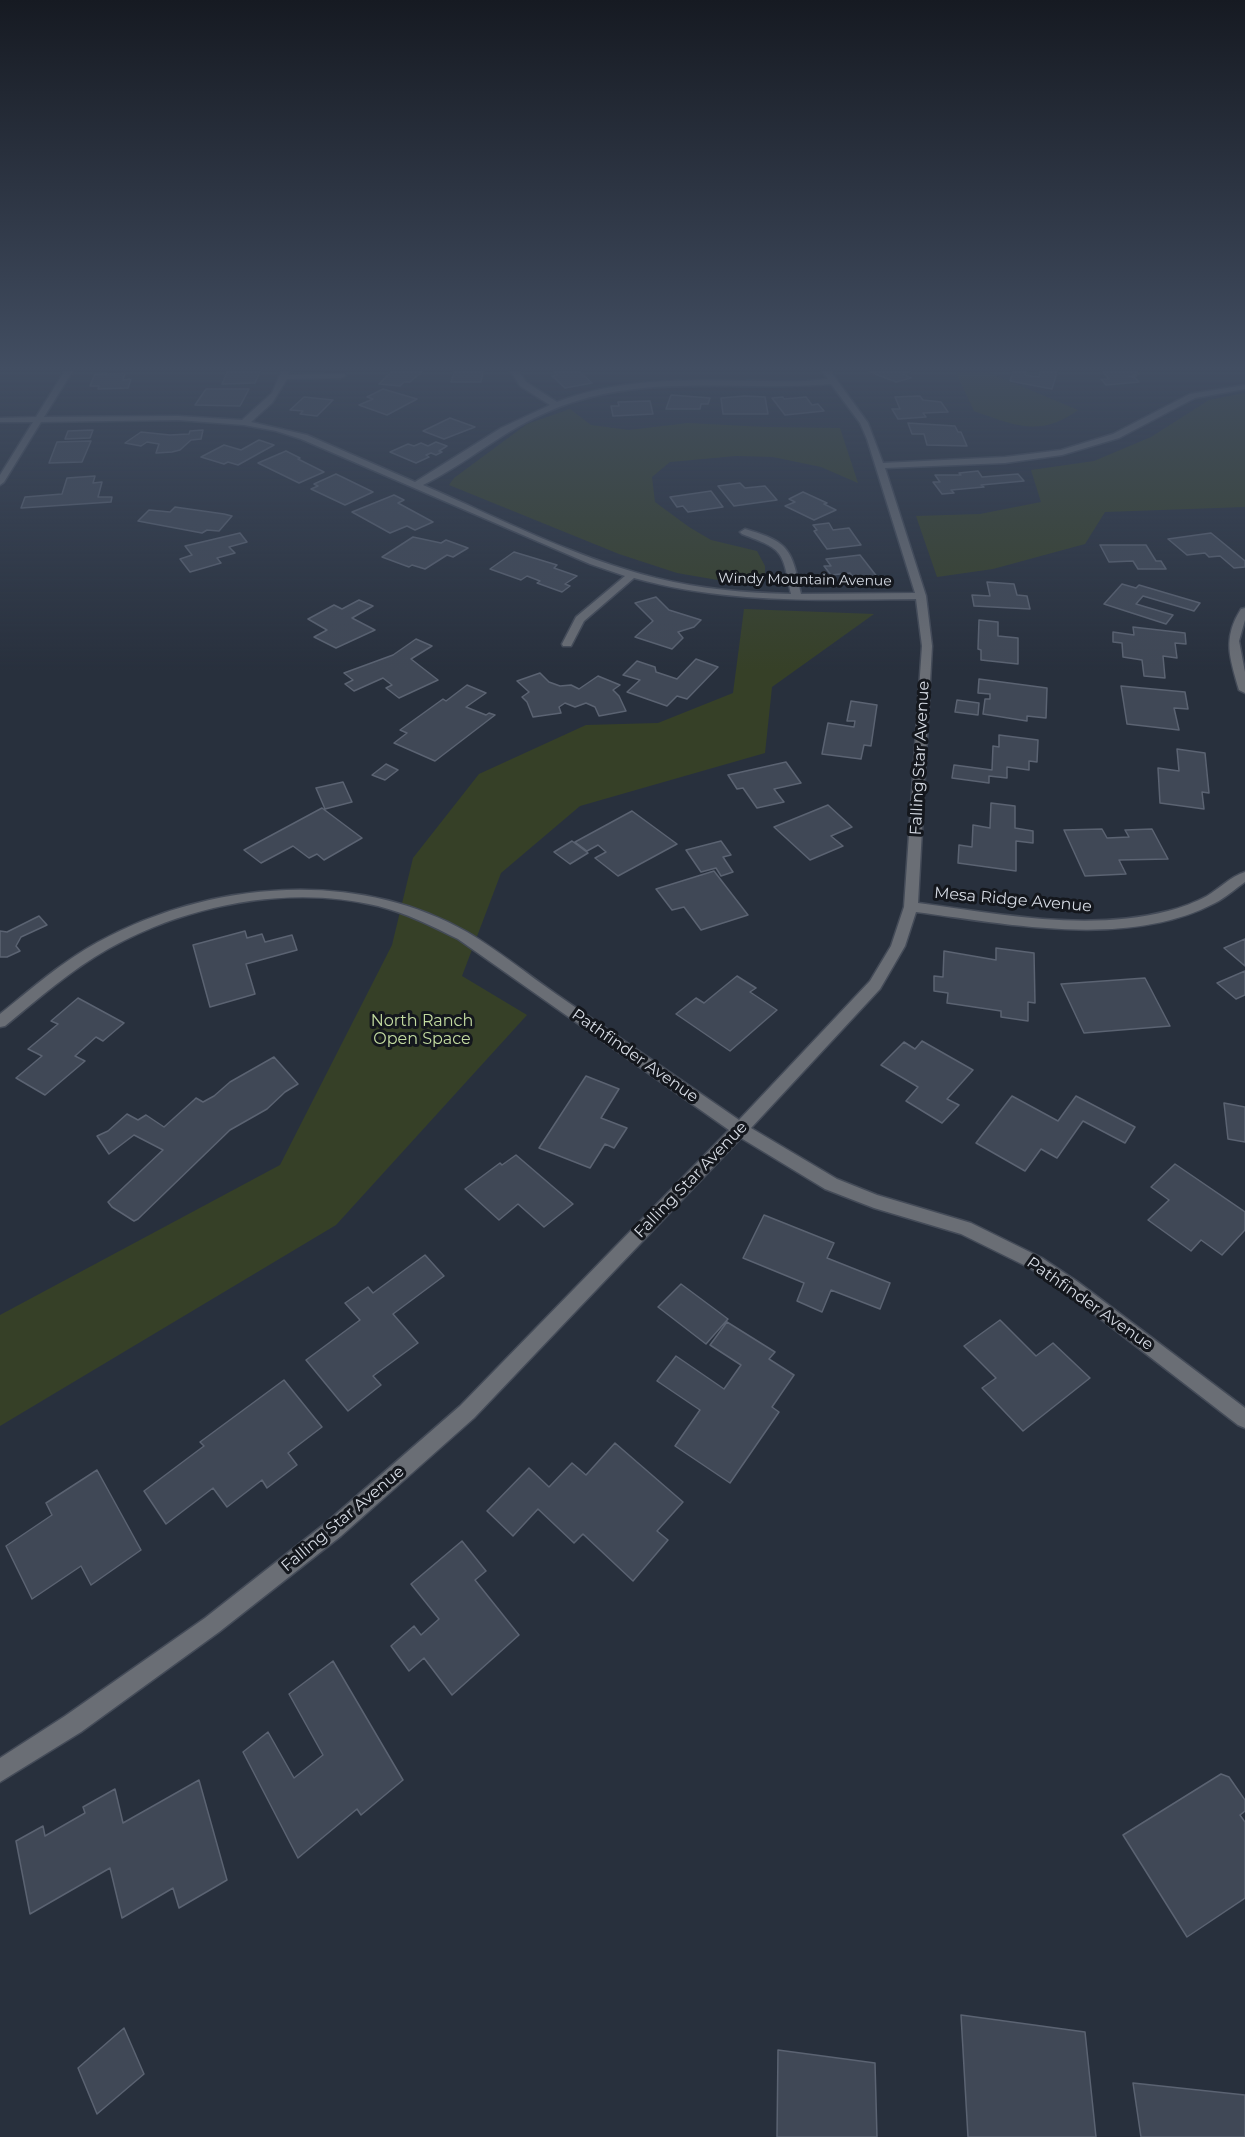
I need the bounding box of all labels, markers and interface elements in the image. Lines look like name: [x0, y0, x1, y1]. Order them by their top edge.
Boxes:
street label: Windy Mountain Avenue: [718, 570, 892, 590]
street label: Falling Star Avenue: [906, 680, 934, 836]
street label: Mesa Ridge Avenue: [933, 884, 1093, 916]
street label: Pathfinder Avenue: [568, 1005, 702, 1107]
park label: North Ranch Open Space: [371, 1011, 473, 1049]
street label: Falling Star Avenue: [630, 1118, 752, 1242]
street label: Pathfinder Avenue: [1023, 1253, 1157, 1355]
street label: Falling Star Avenue: [278, 1462, 408, 1576]

